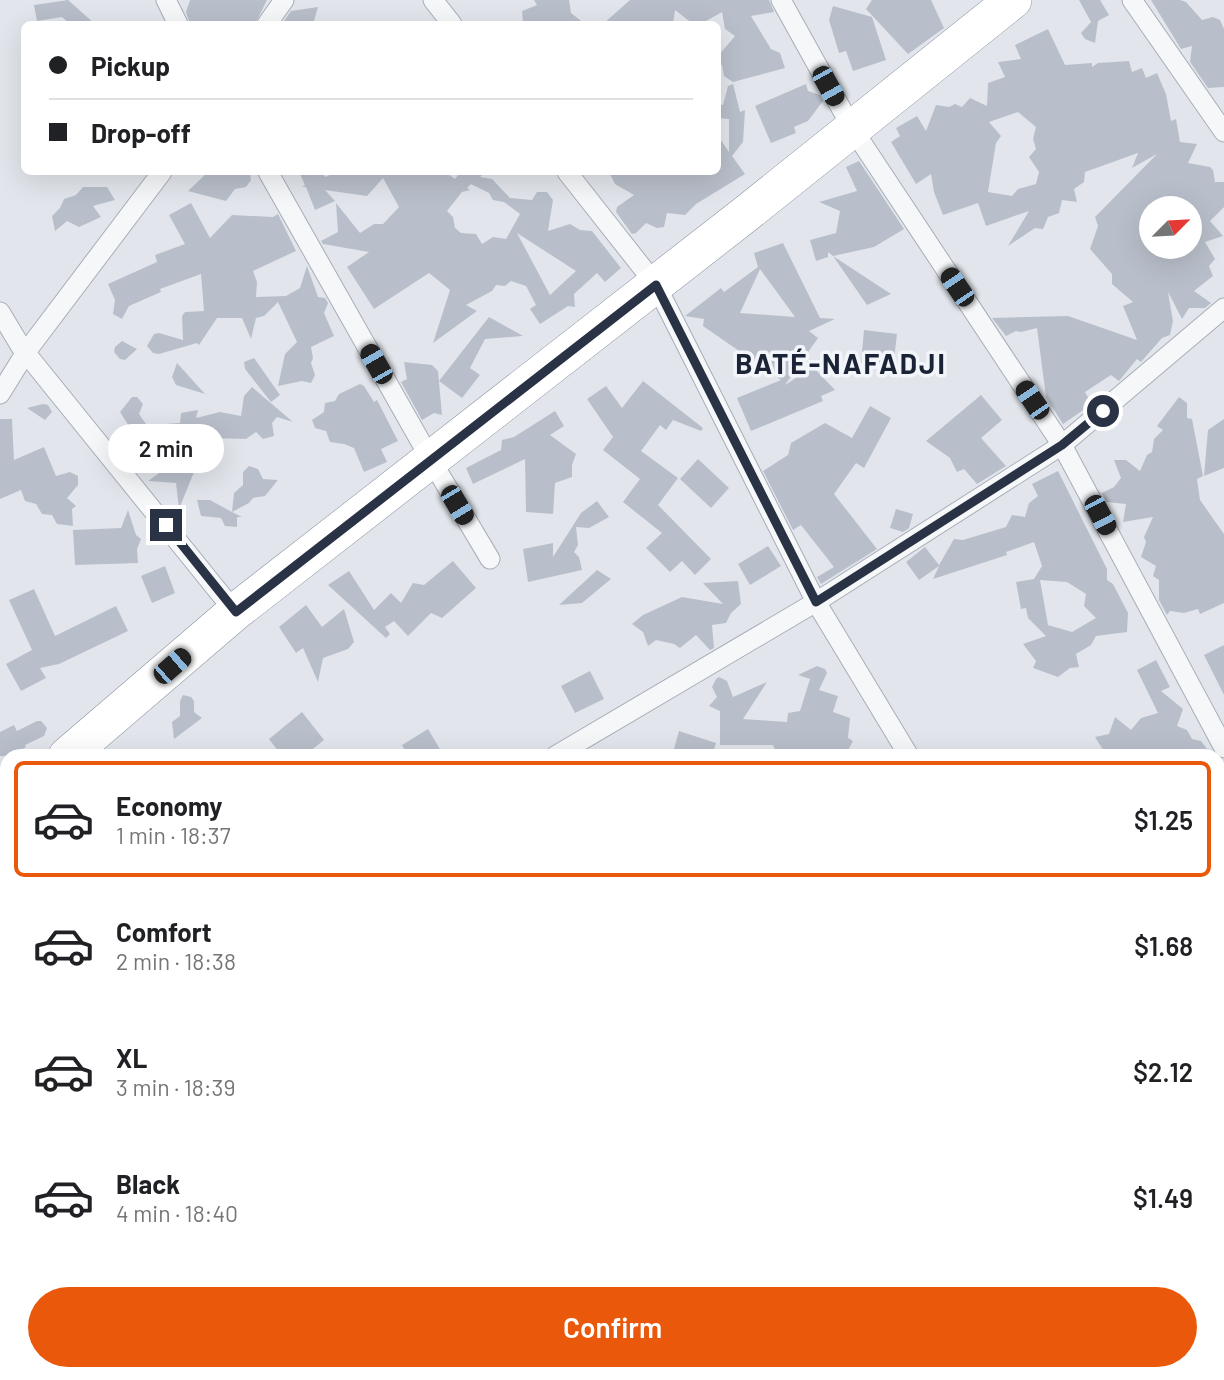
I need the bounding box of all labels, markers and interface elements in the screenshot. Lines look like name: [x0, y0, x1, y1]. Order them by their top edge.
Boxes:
text: Pickup: [91, 50, 170, 81]
car: [809, 63, 848, 109]
text: Drop-off: [91, 117, 191, 148]
north arrow: [1139, 196, 1202, 259]
map controls: [1139, 196, 1202, 259]
car: [937, 264, 978, 310]
car: [357, 341, 396, 387]
district label: BATÉ-NAFADJI: [735, 346, 947, 380]
car: [1012, 377, 1053, 423]
route start: [1087, 395, 1119, 427]
callout: 2 min: [108, 424, 224, 472]
text: 2 min: [139, 434, 193, 462]
car: [438, 482, 477, 528]
car: [1081, 492, 1120, 538]
route end: [150, 509, 182, 541]
car: [150, 644, 195, 688]
icon: car: [32, 788, 95, 851]
text: Economy: [116, 790, 222, 821]
text: $1.25: [1134, 804, 1193, 835]
text: 1 min · 18:37: [116, 821, 231, 849]
icon: car: [32, 914, 95, 977]
text: Comfort: [116, 916, 212, 947]
text: $1.68: [1134, 930, 1193, 961]
text: 2 min · 18:38: [116, 947, 236, 975]
icon: car: [32, 1040, 95, 1103]
text: XL: [116, 1042, 147, 1073]
text: $2.12: [1133, 1056, 1193, 1087]
text: 3 min · 18:39: [116, 1073, 235, 1101]
icon: car: [32, 1166, 95, 1229]
text: Black: [116, 1168, 180, 1199]
text: $1.49: [1133, 1182, 1193, 1213]
text: 4 min · 18:40: [116, 1199, 238, 1227]
button: Confirm: [28, 1287, 1197, 1367]

